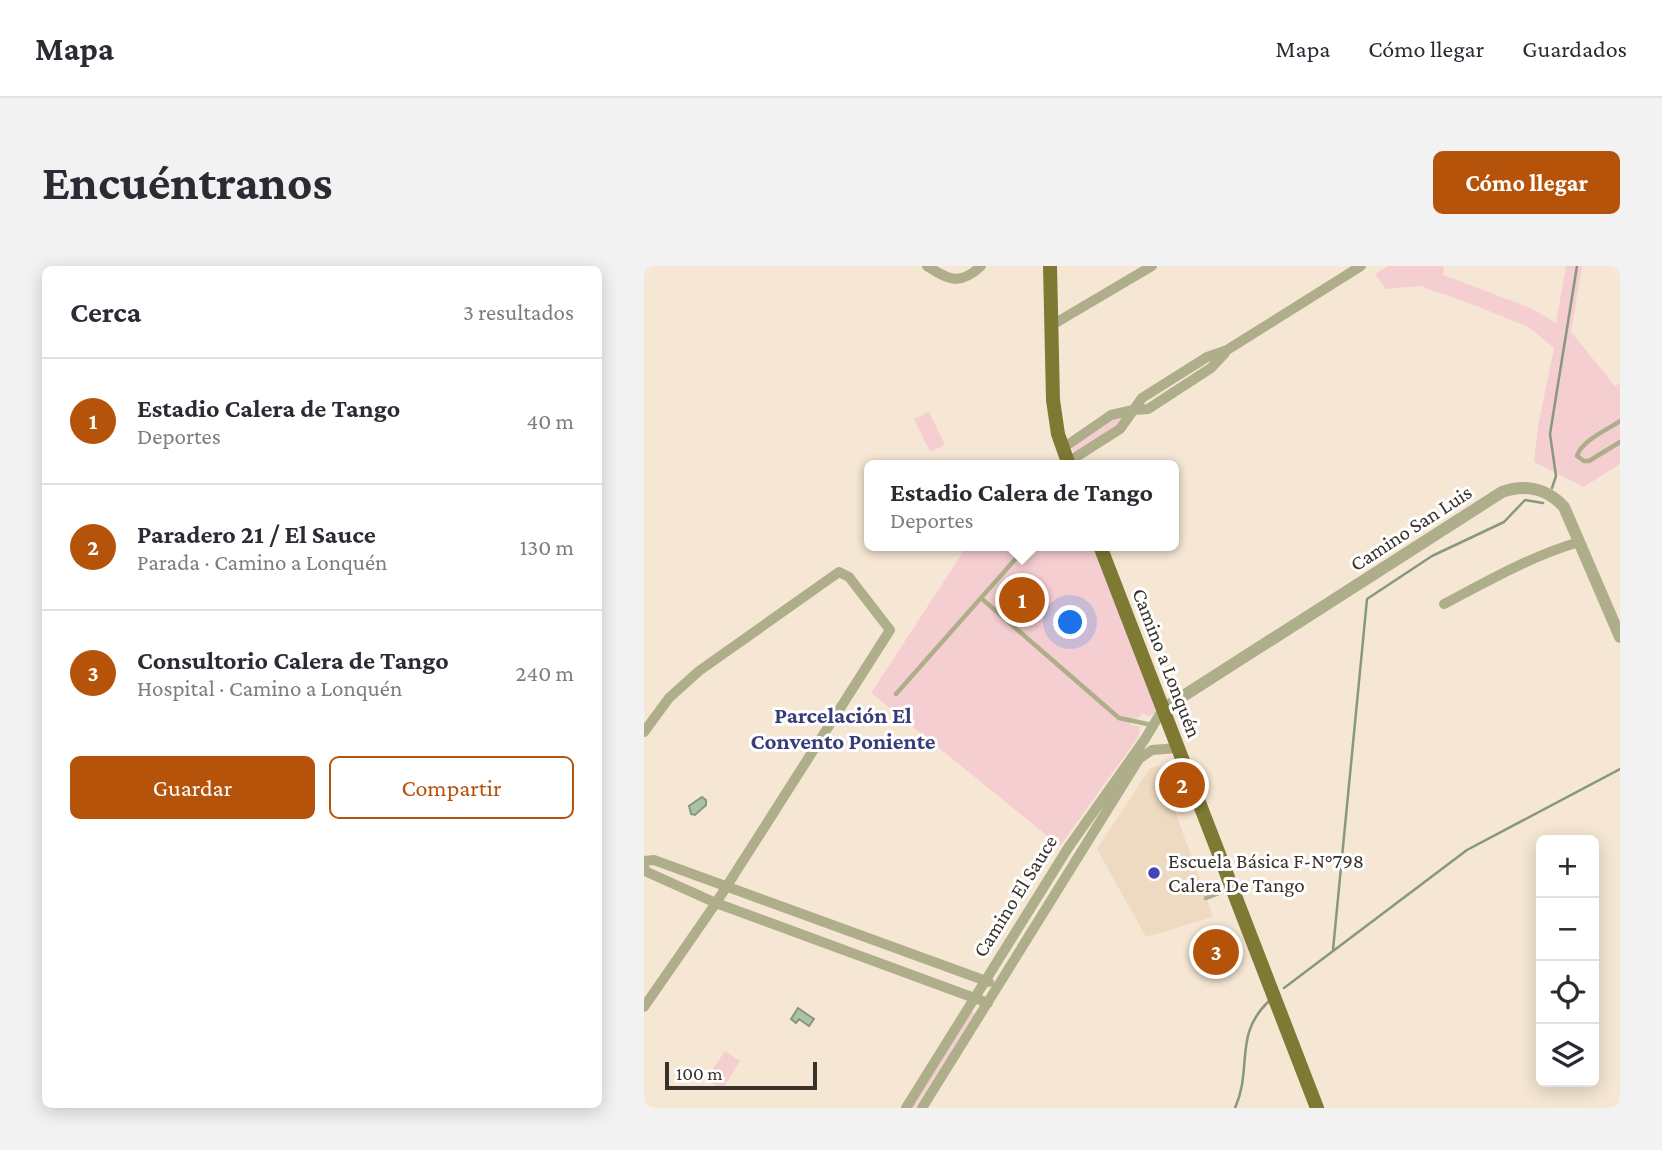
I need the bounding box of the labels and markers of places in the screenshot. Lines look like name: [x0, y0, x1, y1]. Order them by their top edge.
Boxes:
pin: 1: [999, 574, 1045, 626]
pin: 2: [1159, 759, 1205, 811]
place label: Escuela Básica F-N°798 Calera De Tango: [1168, 849, 1364, 897]
marker: Escuela Básica F-N°798 Calera De Tango: [1146, 865, 1162, 881]
pin: 3: [1193, 926, 1239, 978]

